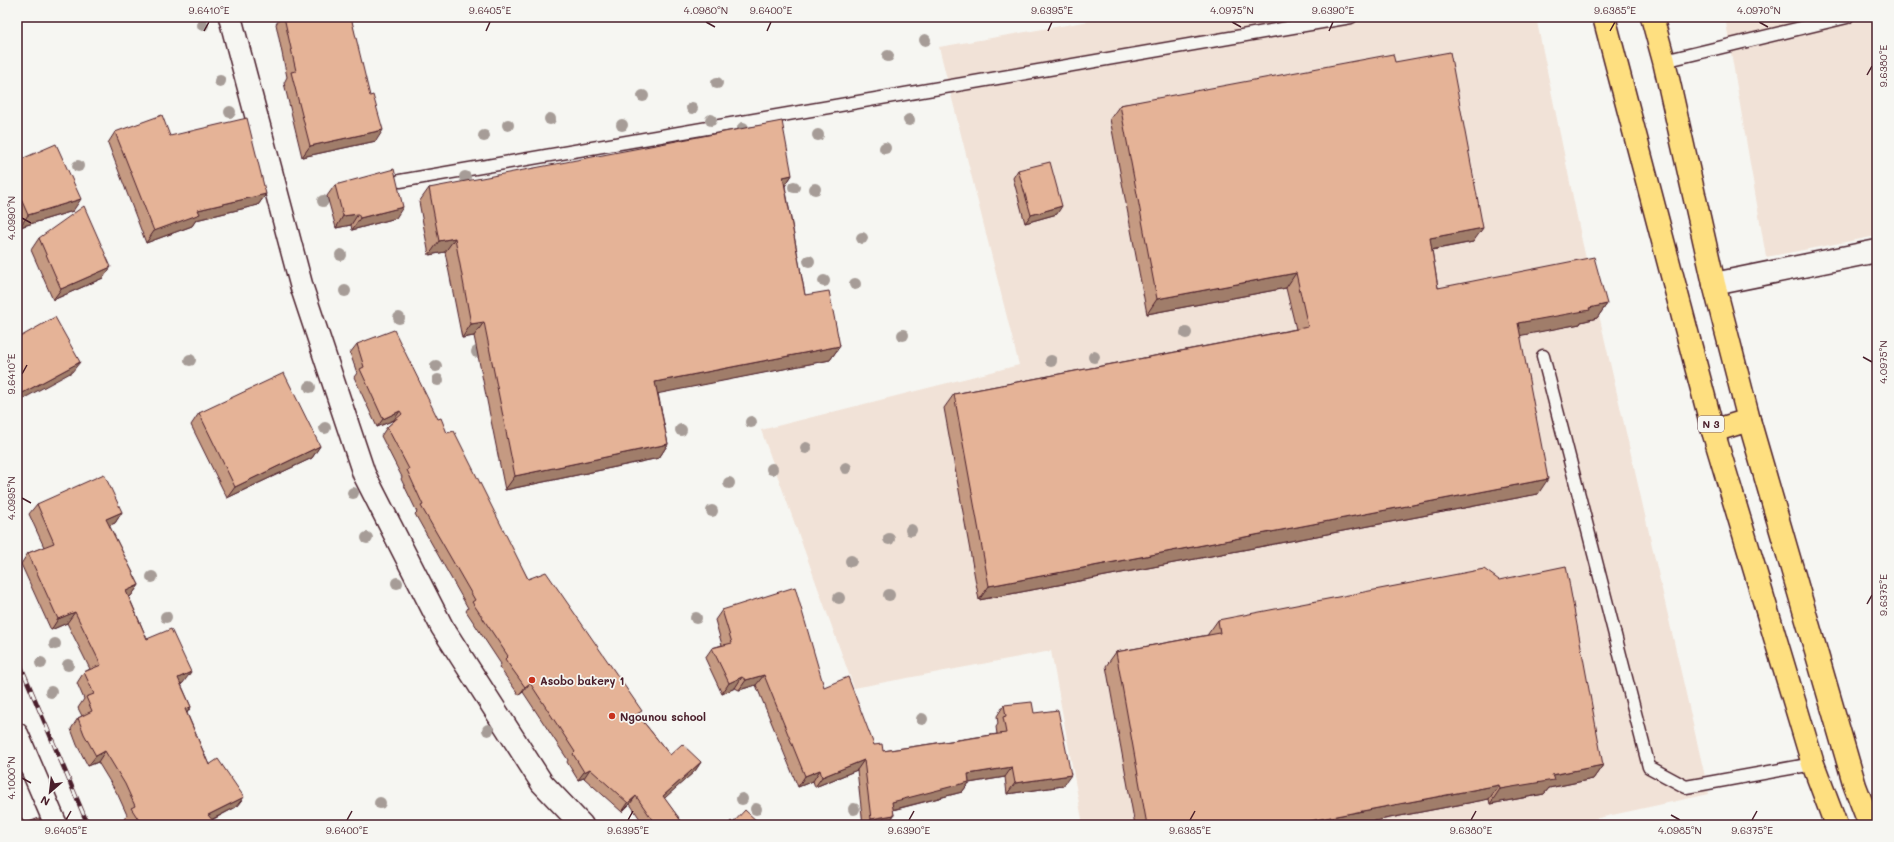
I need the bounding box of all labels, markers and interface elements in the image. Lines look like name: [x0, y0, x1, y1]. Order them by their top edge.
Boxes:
text: 9.6410°E: [189, 3, 230, 17]
text: 9.6405°E: [469, 3, 511, 17]
text: 4.0980°N: [684, 3, 728, 17]
text: 9.6400°E: [750, 3, 793, 17]
text: 9.6395°E: [1031, 3, 1073, 17]
text: 4.0975°N: [1210, 3, 1254, 17]
text: 9.6390°E: [1312, 3, 1354, 17]
text: 9.6385°E: [1594, 3, 1636, 17]
text: 4.0970°N: [1737, 3, 1781, 17]
text: 9.6380°E: [1876, 44, 1890, 87]
text: 4.0990°N: [4, 196, 18, 240]
text: 4.0975°N: [1876, 340, 1890, 384]
text: 9.6410°E: [4, 353, 18, 395]
road number: N 3: [1698, 416, 1724, 432]
text: 4.0995°N: [4, 476, 18, 520]
text: 9.6375°E: [1876, 574, 1890, 616]
place label: Asobo bakery 1: [540, 673, 624, 688]
marker: Asobo bakery 1: [527, 675, 537, 685]
place label: Ngounou school: [620, 709, 706, 724]
marker: Ngounou school: [607, 711, 617, 721]
text: 4.1000°N: [4, 756, 18, 800]
north arrow: [30, 772, 70, 812]
text: N: [38, 793, 52, 810]
text: 9.6405°E: [45, 823, 87, 837]
text: 9.6400°E: [326, 823, 369, 837]
text: 9.6395°E: [607, 823, 649, 837]
text: 9.6390°E: [888, 823, 930, 837]
text: 9.6385°E: [1169, 823, 1211, 837]
text: 9.6380°E: [1450, 823, 1493, 837]
text: 4.0985°N: [1658, 823, 1702, 837]
text: 9.6375°E: [1731, 823, 1773, 837]

